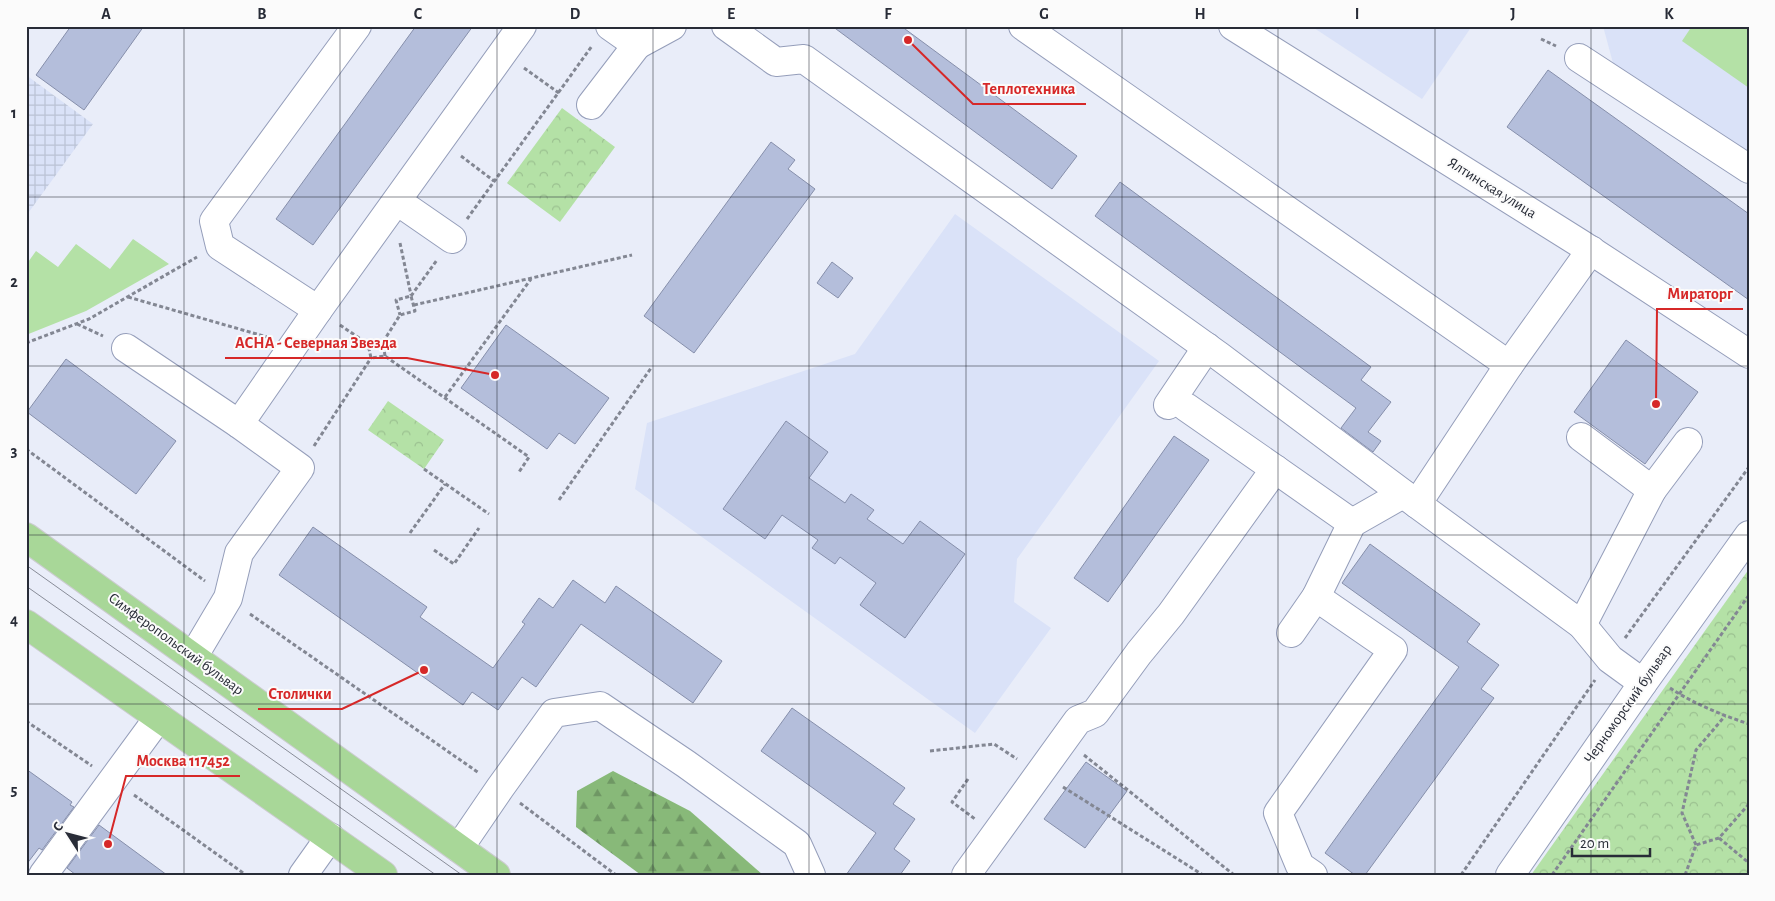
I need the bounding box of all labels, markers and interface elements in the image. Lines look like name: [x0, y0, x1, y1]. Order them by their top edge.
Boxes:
text: A: [101, 6, 111, 22]
text: B: [257, 6, 267, 22]
text: C: [414, 6, 423, 22]
text: D: [570, 6, 581, 22]
text: E: [727, 6, 735, 22]
text: F: [884, 6, 892, 22]
text: G: [1039, 6, 1049, 22]
text: H: [1194, 6, 1206, 22]
text: I: [1355, 6, 1359, 22]
text: J: [1510, 6, 1516, 22]
text: K: [1664, 6, 1674, 22]
callout: Теплотехника: [973, 73, 1086, 104]
text: Теплотехника: [983, 81, 1076, 97]
text: 1: [11, 105, 17, 121]
street label: Ялтинская улица: [1445, 155, 1539, 221]
text: 2: [10, 274, 18, 290]
callout: Мираторг: [1657, 278, 1743, 309]
text: Мираторг: [1667, 286, 1733, 302]
callout: АСНА - Северная Звезда: [225, 327, 407, 358]
text: АСНА - Северная Звезда: [235, 335, 397, 351]
text: 3: [11, 443, 18, 459]
street label: Симферопольский бульвар: [106, 590, 247, 698]
text: 4: [10, 612, 18, 628]
street label: Черноморский бульвар: [1581, 642, 1675, 766]
callout: Столички: [258, 678, 342, 709]
text: Столички: [268, 686, 332, 702]
callout: Москва 117452: [126, 745, 240, 776]
text: Москва 117452: [136, 753, 230, 769]
text: 5: [11, 782, 18, 798]
north arrow: [42, 808, 92, 858]
text: С: [50, 819, 66, 834]
scale bar: [1572, 826, 1650, 858]
text: 20 m: [1580, 836, 1609, 851]

